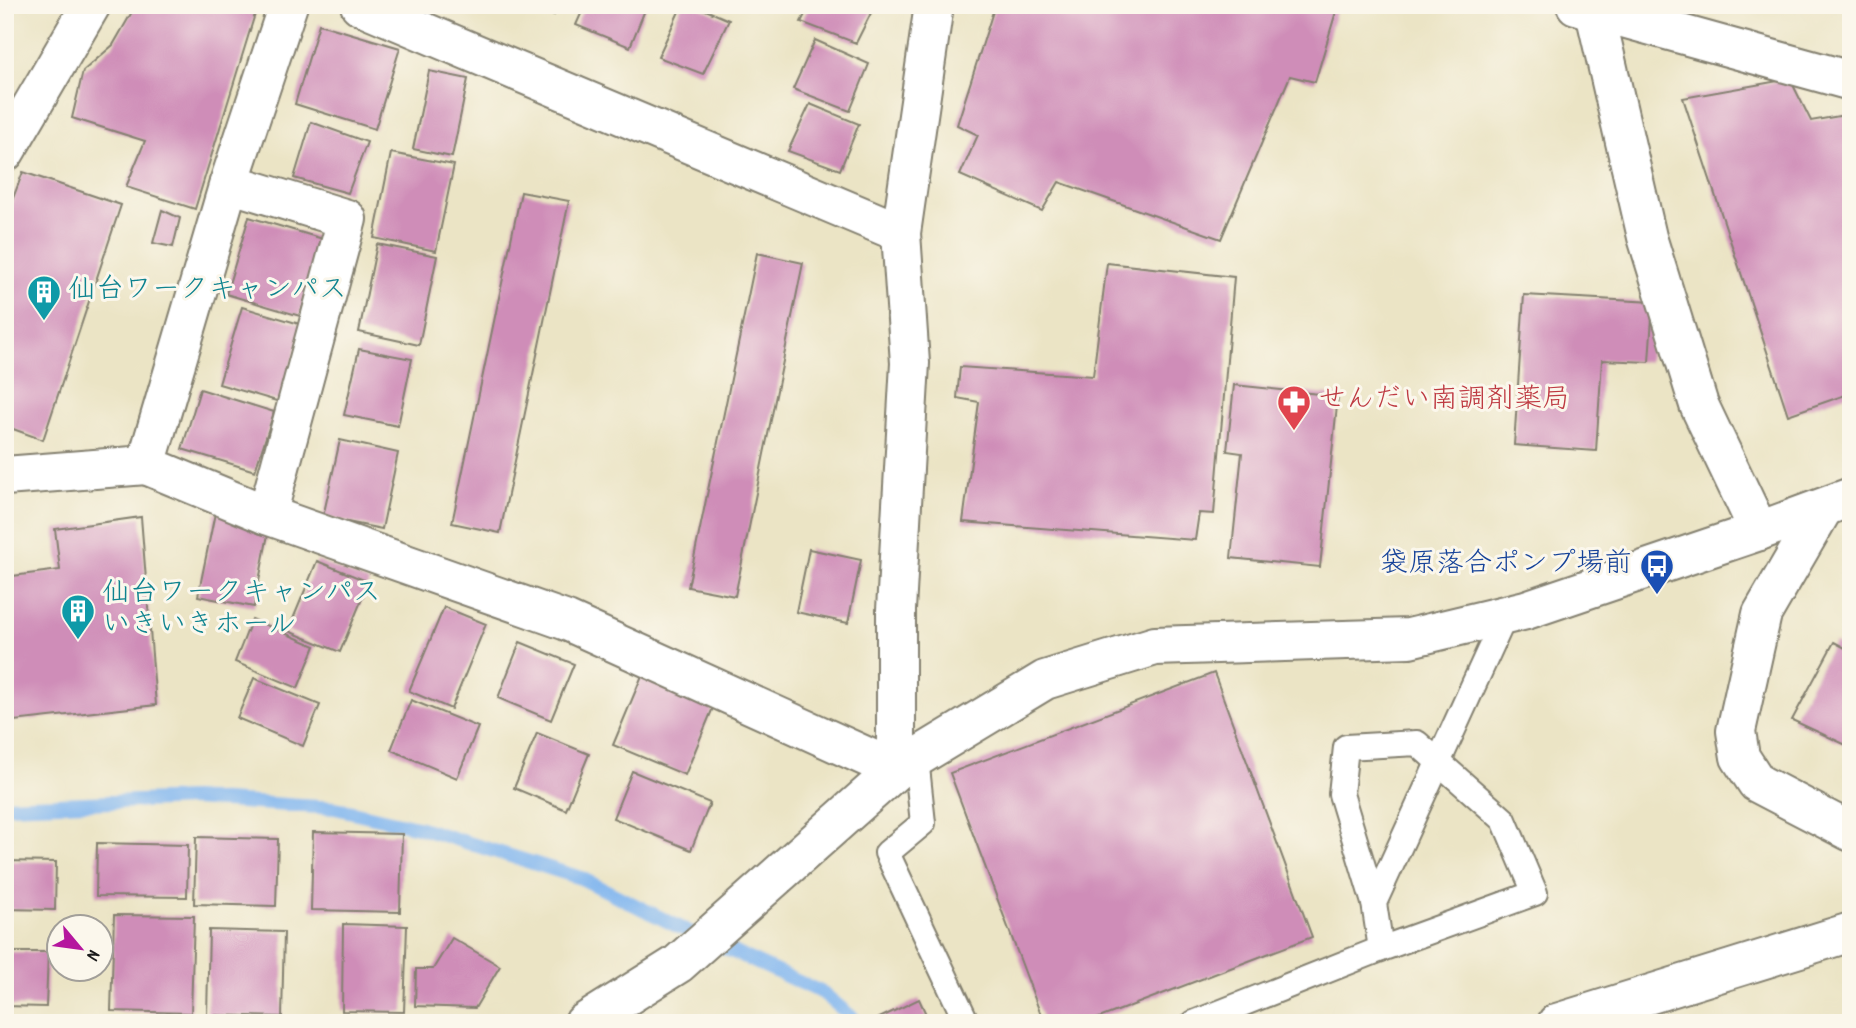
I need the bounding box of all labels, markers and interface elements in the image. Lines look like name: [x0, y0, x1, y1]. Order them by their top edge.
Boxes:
place label: 仙台ワークキャンパス: [68, 272, 347, 312]
building icon: 仙台ワークキャンパス: [25, 273, 63, 322]
place label: せんだい南調剤薬局: [1318, 382, 1570, 422]
pharmacy icon: せんだい南調剤薬局: [1275, 383, 1313, 432]
place label: 袋原落合ポンプ場前: [1380, 546, 1632, 586]
bus stop icon: 袋原落合ポンプ場前: [1638, 547, 1676, 596]
place label: 仙台ワークキャンパス いきいきホール: [102, 575, 381, 647]
building icon: 仙台ワークキャンパス いきいきホール: [59, 592, 97, 641]
north arrow: [46, 912, 116, 982]
text: N: [78, 944, 106, 965]

